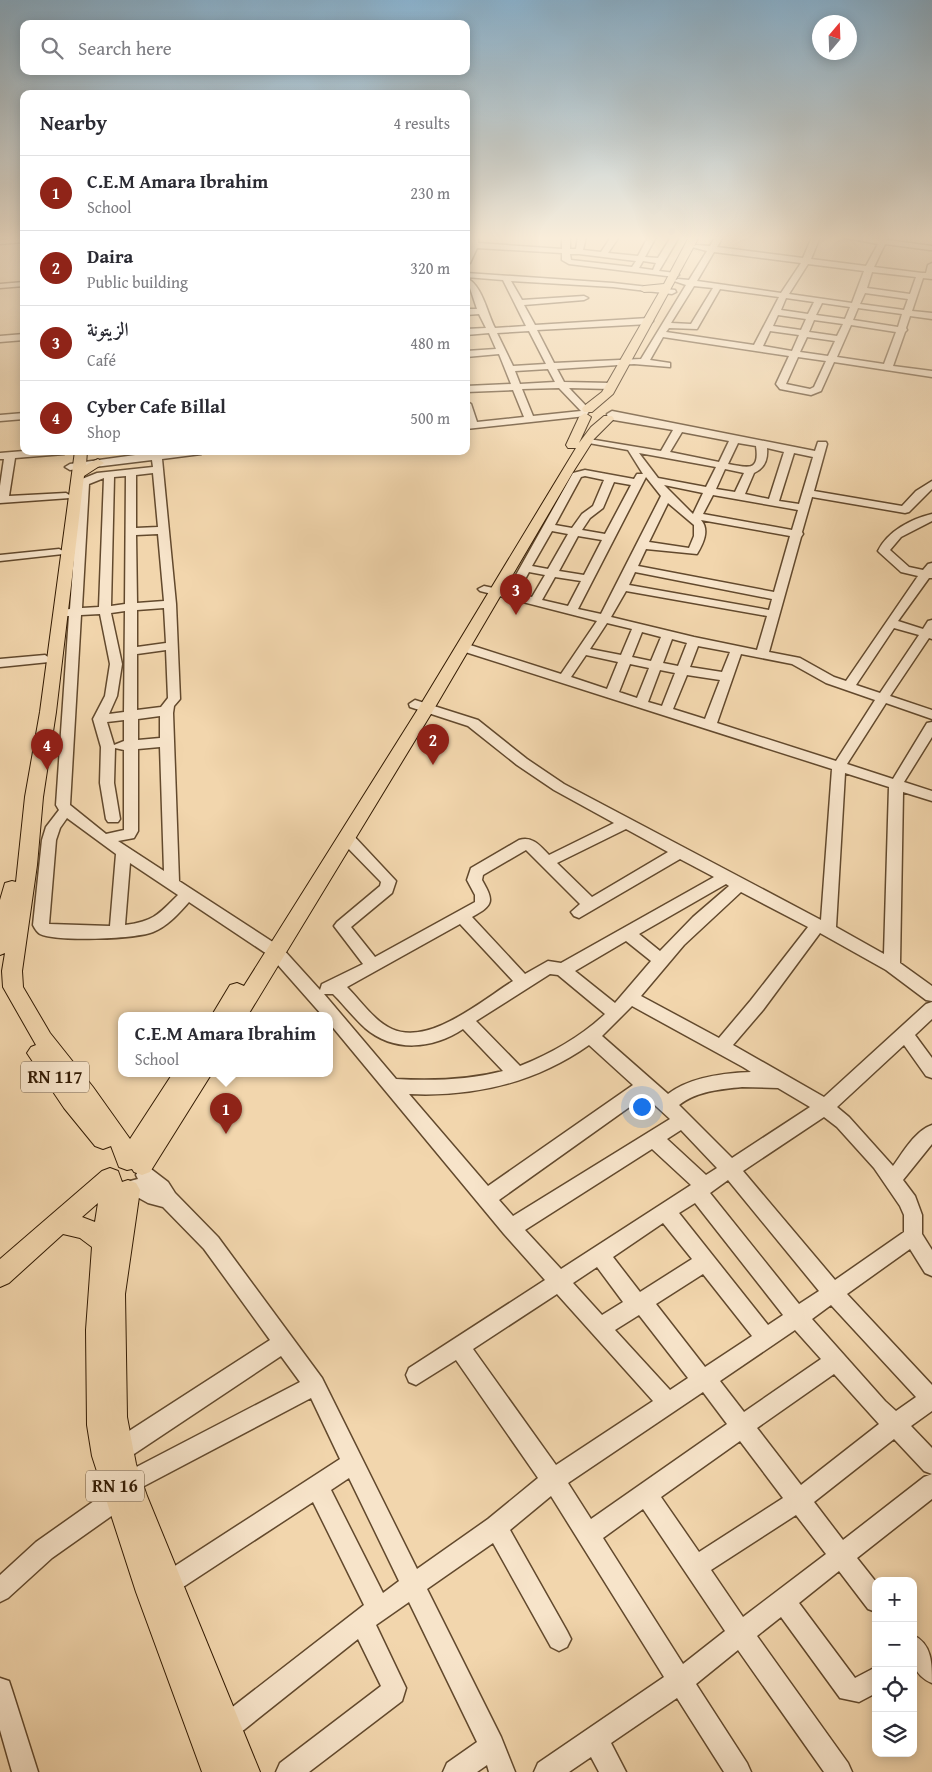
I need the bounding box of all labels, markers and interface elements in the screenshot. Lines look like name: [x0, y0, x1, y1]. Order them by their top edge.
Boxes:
north arrow: [812, 15, 857, 60]
search box: [20, 20, 470, 75]
icon: search: [38, 34, 66, 62]
text: Search here: [78, 34, 172, 62]
text: Nearby: [40, 107, 107, 138]
text: 4 results: [393, 111, 450, 135]
text: C.E.M Amara Ibrahim: [87, 167, 268, 195]
text: 1: [52, 181, 60, 205]
text: 230 m: [410, 181, 450, 205]
text: School: [87, 195, 131, 219]
text: Daira: [87, 242, 133, 270]
text: 2: [52, 256, 60, 280]
text: 320 m: [410, 256, 450, 280]
text: Public building: [87, 270, 188, 294]
text: الزيتونة: [87, 315, 129, 343]
text: 3: [52, 331, 60, 355]
text: 480 m: [410, 331, 450, 355]
text: Café: [87, 348, 116, 372]
text: Cyber Cafe Billal: [87, 392, 226, 420]
text: 4: [52, 406, 60, 430]
text: 500 m: [410, 406, 450, 430]
text: Shop: [87, 420, 121, 444]
pin: 3: [500, 574, 532, 615]
pin: 2: [417, 724, 449, 765]
pin: 4: [31, 729, 63, 770]
popup: [118, 1012, 333, 1077]
text: C.E.M Amara Ibrahim: [135, 1019, 316, 1047]
text: School: [135, 1047, 179, 1071]
road number: RN 117: [21, 1062, 89, 1092]
pin: 1: [210, 1093, 242, 1134]
your location: [629, 1094, 655, 1120]
road number: RN 16: [86, 1470, 144, 1502]
map controls: [872, 1577, 917, 1757]
button: +: [872, 1577, 917, 1622]
button: −: [872, 1622, 917, 1667]
button: locate: [872, 1667, 917, 1712]
button: layers: [872, 1712, 917, 1757]

